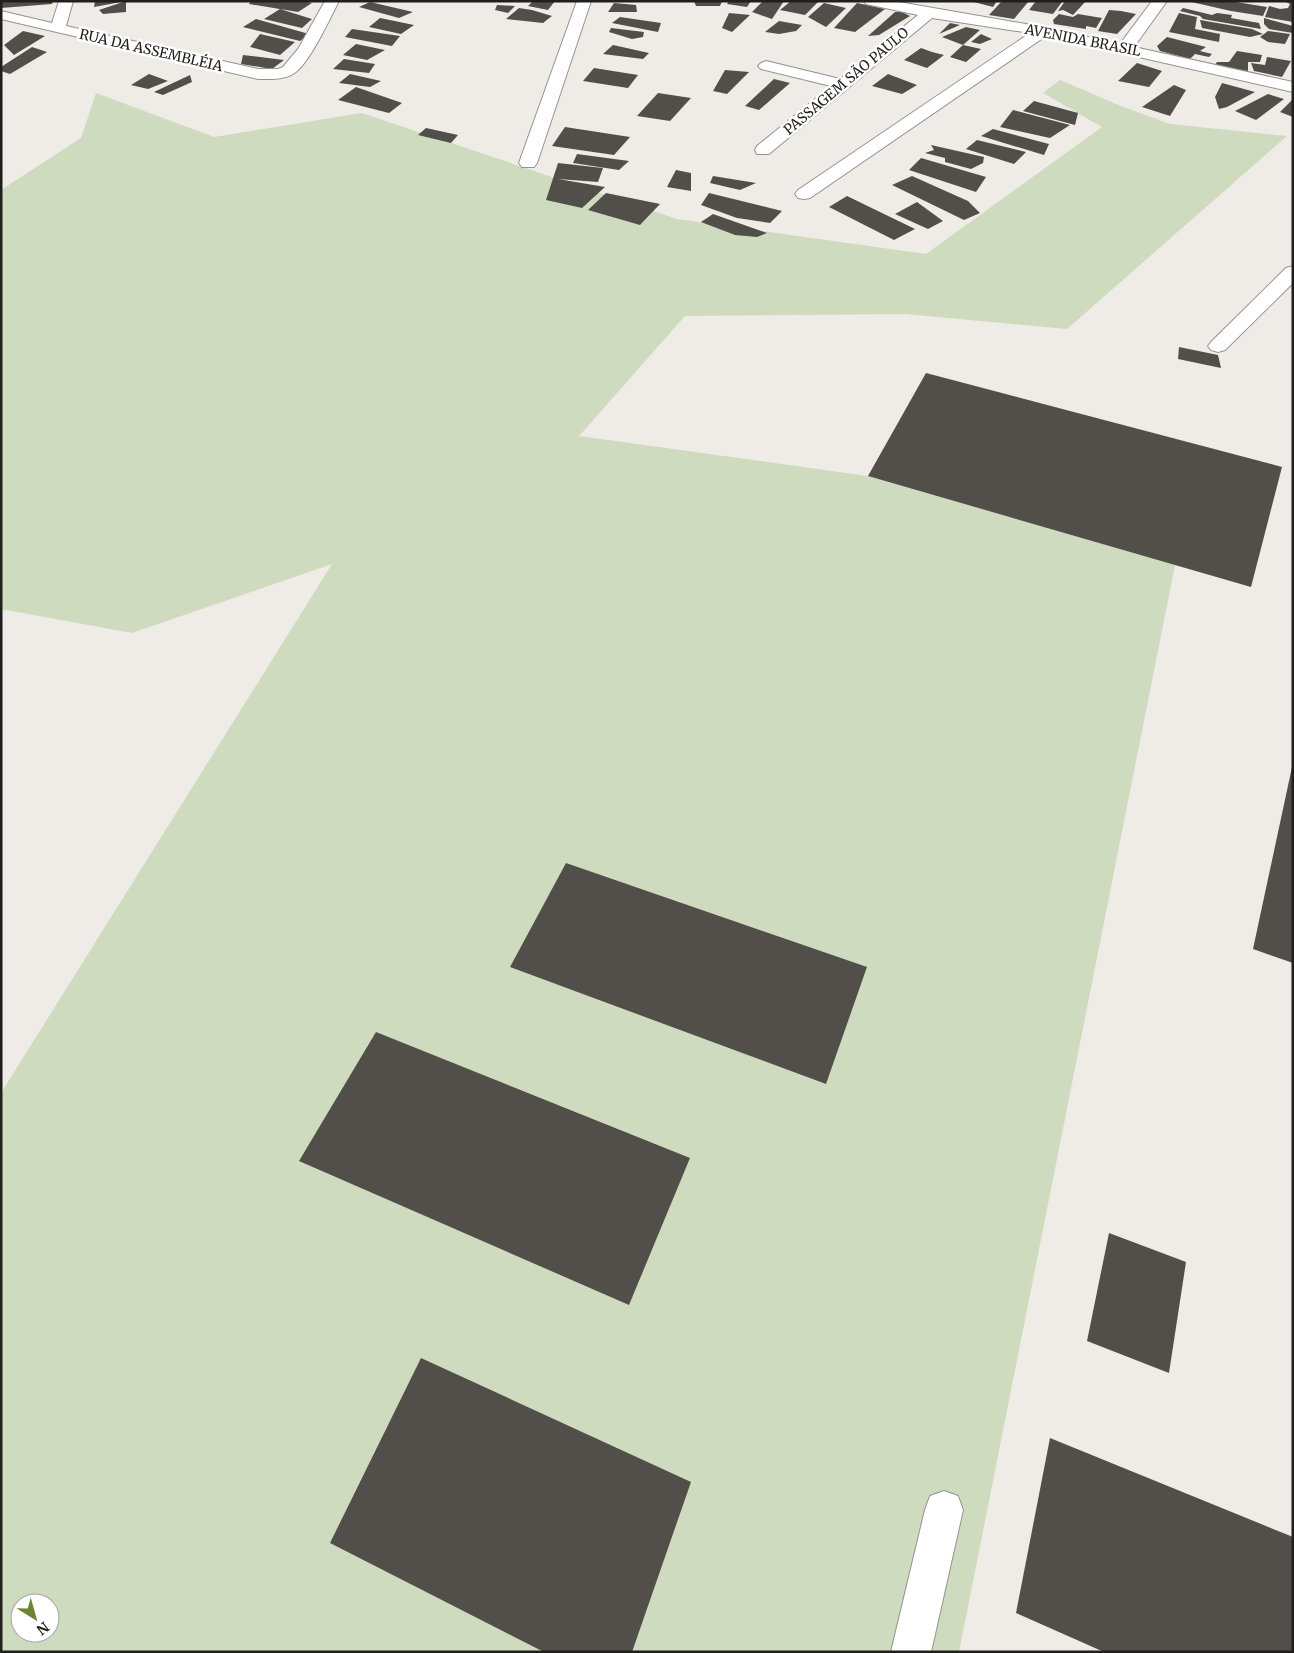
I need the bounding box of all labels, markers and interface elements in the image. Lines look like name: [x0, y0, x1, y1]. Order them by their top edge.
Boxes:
street label: AVENIDA BRASIL: [1023, 20, 1143, 60]
street label: PASSAGEM SÃO PAULO: [780, 23, 912, 139]
street label: RUA DA ASSEMBLÉIA: [78, 25, 225, 75]
north arrow: [10, 1593, 60, 1643]
text: N: [33, 1618, 53, 1639]

